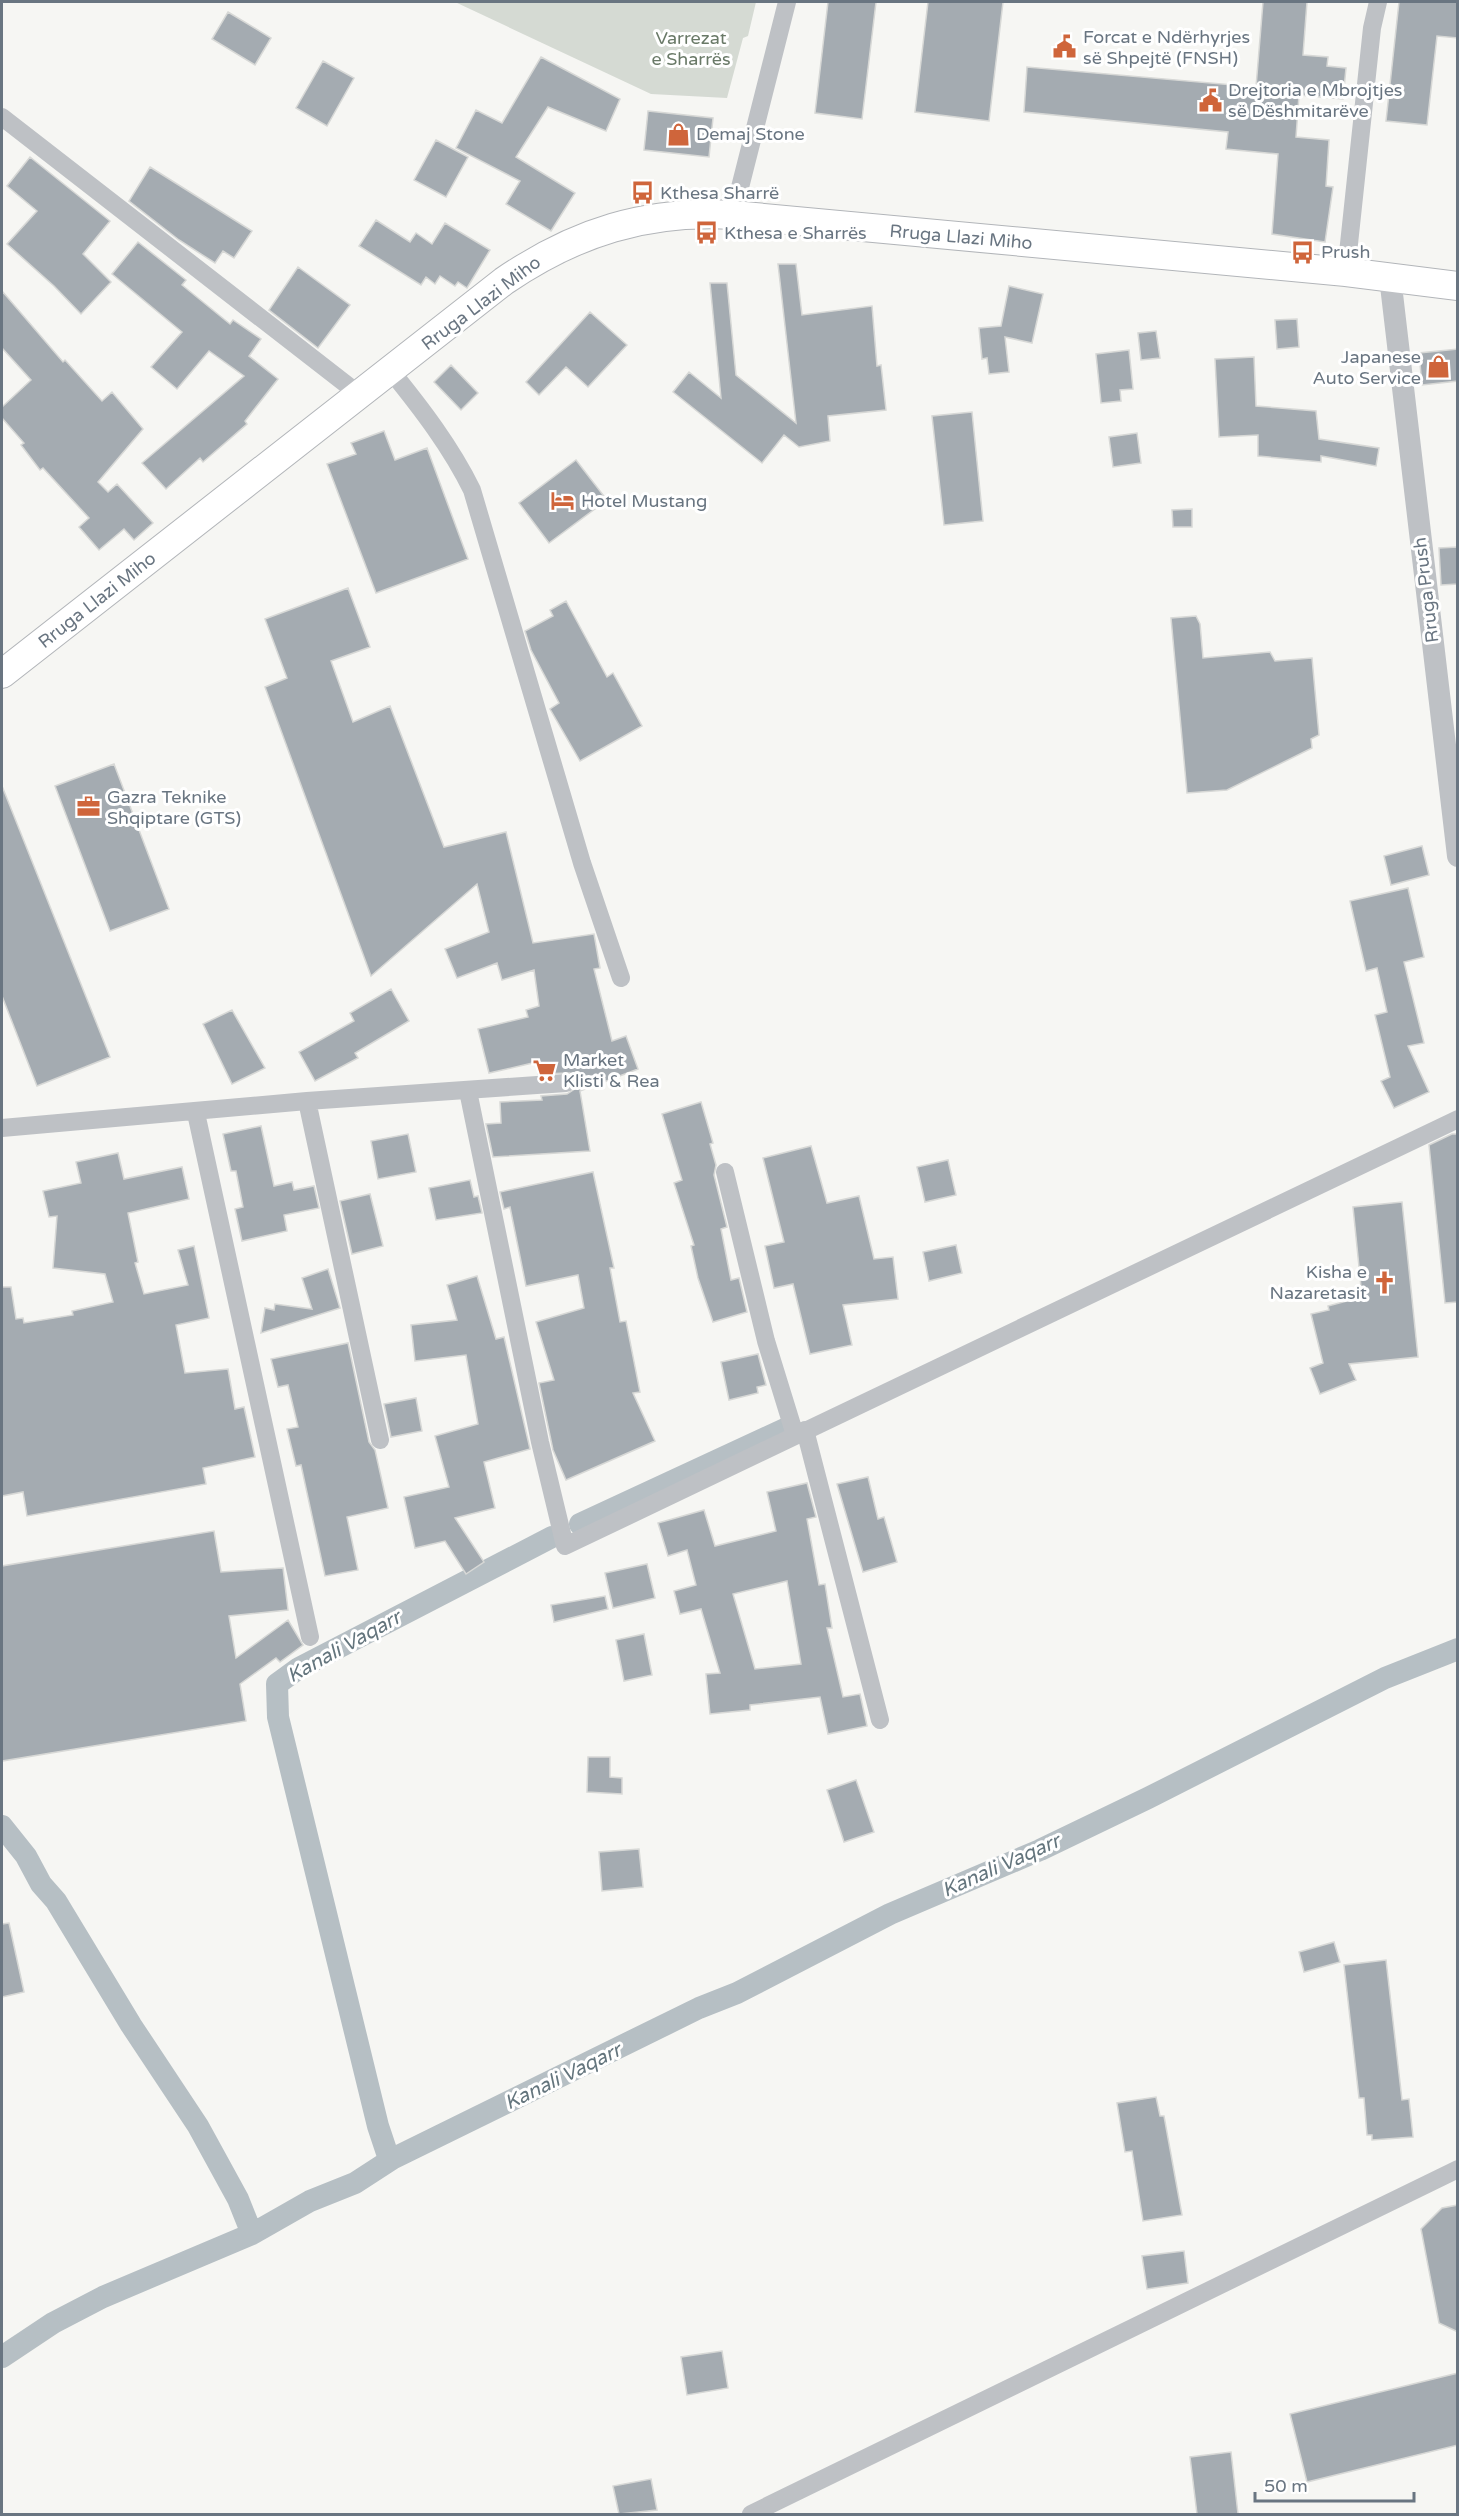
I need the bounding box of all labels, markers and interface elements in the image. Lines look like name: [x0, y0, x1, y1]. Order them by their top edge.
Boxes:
place label: Forcat e Ndërhyrjes së Shpejtë (FNSH): [1083, 26, 1250, 69]
park label: Varrezat e Sharrës: [651, 27, 731, 70]
public building icon: Forcat e Ndërhyrjes së Shpejtë (FNSH): [1052, 34, 1078, 60]
place label: Drejtoria e Mbrojtjes së Dëshmitarëve: [1228, 79, 1402, 122]
public building icon: Drejtoria e Mbrojtjes së Dëshmitarëve: [1197, 87, 1223, 113]
shop icon: Demaj Stone: [665, 121, 691, 147]
place label: Demaj Stone: [696, 123, 805, 145]
bus stop icon: Kthesa Sharrë: [629, 180, 655, 206]
place label: Kthesa Sharrë: [660, 182, 779, 204]
bus stop icon: Kthesa e Sharrës: [693, 220, 719, 246]
street label: Rruga Llazi Miho: [889, 220, 1033, 254]
place label: Kthesa e Sharrës: [724, 222, 867, 244]
bus stop icon: Prush: [1290, 239, 1316, 265]
place label: Prush: [1321, 241, 1370, 263]
street label: Rruga Llazi Miho: [417, 251, 545, 355]
place label: Japanese Auto Service: [1313, 346, 1421, 389]
shop icon: Japanese Auto Service: [1426, 354, 1452, 380]
hotel icon: Hotel Mustang: [550, 488, 576, 514]
place label: Hotel Mustang: [581, 490, 707, 512]
street label: Rruga Prush: [1409, 536, 1443, 644]
street label: Rruga Llazi Miho: [34, 547, 160, 653]
place label: Gazra Teknike Shqiptare (GTS): [107, 786, 241, 829]
office icon: Gazra Teknike Shqiptare (GTS): [76, 794, 102, 820]
place label: Market Klisti & Rea: [563, 1049, 660, 1092]
supermarket icon: Market Klisti & Rea: [532, 1057, 558, 1083]
place label: Kisha e Nazaretasit: [1270, 1261, 1367, 1304]
church icon: Kisha e Nazaretasit: [1372, 1269, 1398, 1295]
water label: Kanali Vaqarr: [283, 1605, 407, 1688]
water label: Kanali Vaqarr: [938, 1828, 1066, 1903]
water label: Kanali Vaqarr: [501, 2037, 627, 2115]
scale bar: [1255, 2465, 1414, 2503]
text: 50 m: [1264, 2475, 1308, 2497]

